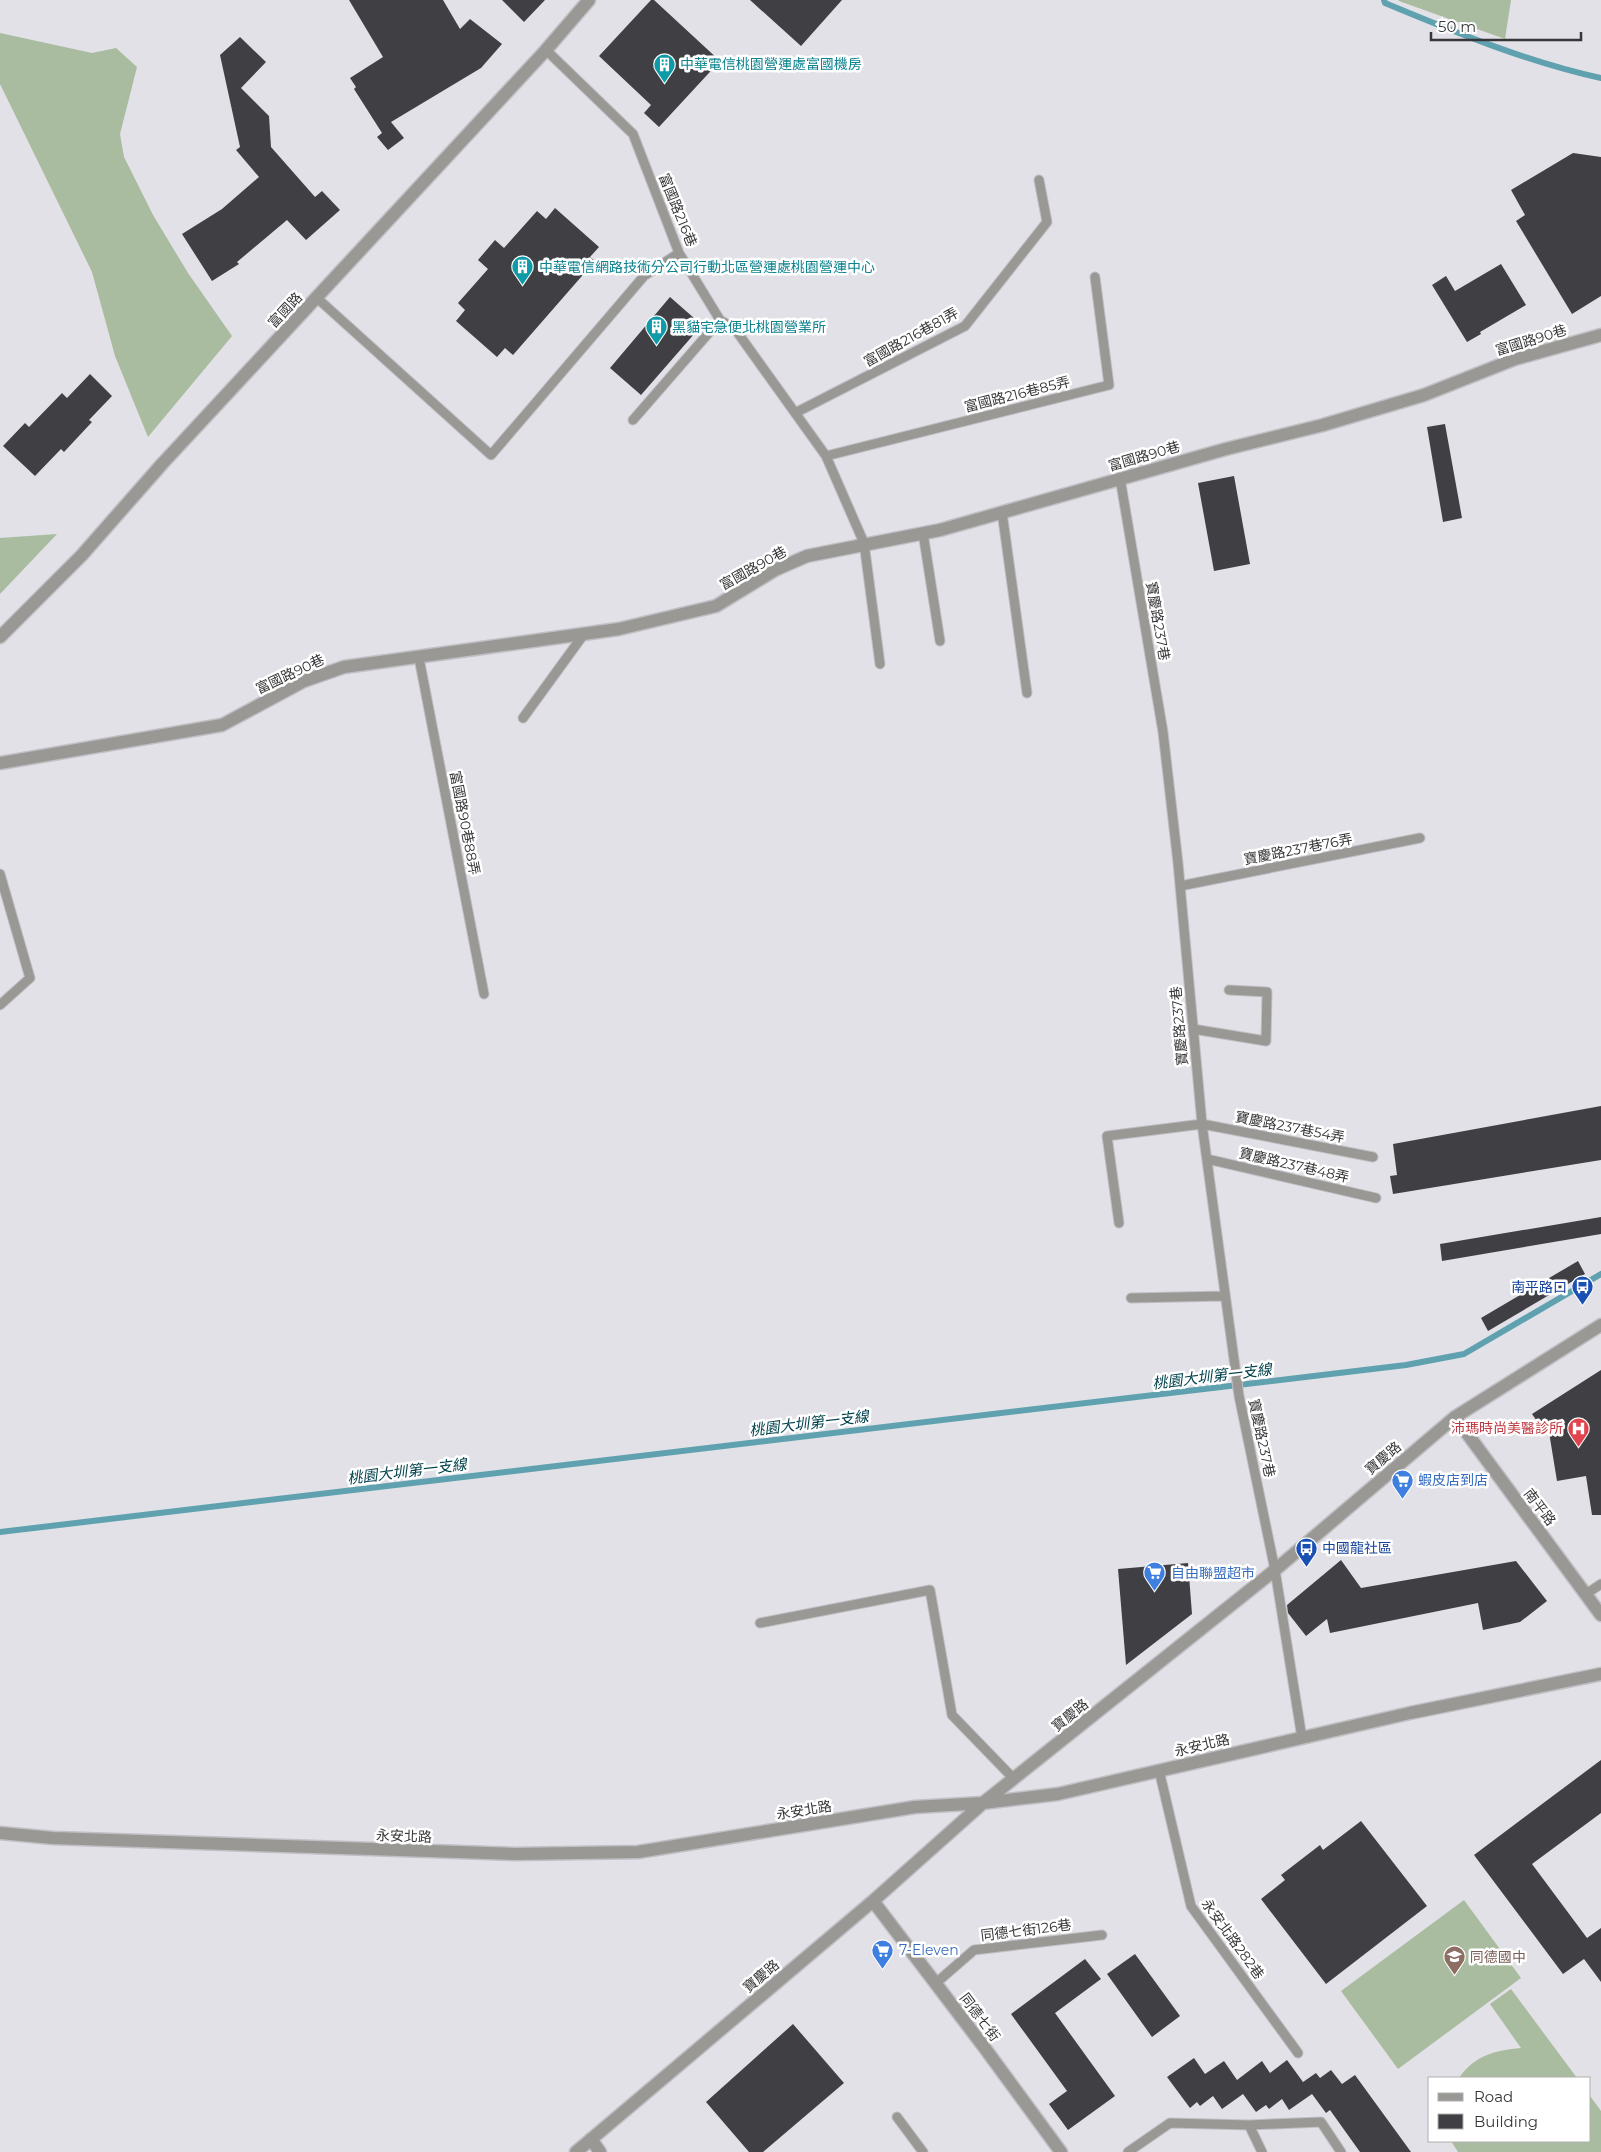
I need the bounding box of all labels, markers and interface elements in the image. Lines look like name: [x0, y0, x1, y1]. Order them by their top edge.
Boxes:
scale bar: [1431, 10, 1581, 42]
text: 50 m: [1438, 17, 1476, 36]
building icon: 中華電信桃園營運處富國機房: [652, 52, 676, 83]
place label: 中華電信桃園營運處富國機房: [680, 55, 862, 73]
street label: 富國路216巷: [655, 171, 701, 249]
building icon: 中華電信網路技術分公司行動北區營運處桃園營運中心: [511, 255, 535, 286]
place label: 中華電信網路技術分公司行動北區營運處桃園營運中心: [539, 258, 875, 276]
street label: 富國路: [264, 289, 306, 331]
street label: 富國路216巷81弄: [860, 304, 962, 370]
building icon: 黑貓宅急便北桃園營業所: [644, 315, 668, 346]
place label: 黑貓宅急便北桃園營業所: [672, 318, 826, 336]
street label: 富國路90巷: [1493, 321, 1569, 359]
street label: 富國路216巷85弄: [962, 372, 1072, 416]
street label: 富國路90巷: [1106, 437, 1182, 475]
street label: 富國路90巷: [716, 542, 790, 594]
street label: 寶慶路237巷: [1142, 580, 1174, 662]
street label: 富國路90巷: [253, 650, 327, 698]
street label: 富國路90巷88弄: [446, 769, 484, 877]
street label: 寶慶路237巷76弄: [1242, 830, 1354, 868]
street label: 寶慶路237巷: [1167, 985, 1191, 1067]
street label: 寶慶路237巷54弄: [1234, 1108, 1346, 1146]
street label: 寶慶路237巷48弄: [1237, 1144, 1351, 1186]
bus stop icon: 南平路口: [1571, 1275, 1595, 1306]
place label: 南平路口: [1511, 1278, 1567, 1296]
water label: 桃園大圳第一支線: [1151, 1359, 1275, 1393]
street label: 寶慶路237巷: [1245, 1397, 1279, 1479]
water label: 桃園大圳第一支線: [748, 1406, 872, 1440]
hospital icon: 沛瑪時尚美醫診所: [1567, 1416, 1591, 1447]
place label: 沛瑪時尚美醫診所: [1451, 1419, 1563, 1437]
street label: 寶慶路: [1361, 1438, 1405, 1478]
water label: 桃園大圳第一支線: [346, 1454, 470, 1488]
supermarket icon: 蝦皮店到店: [1390, 1468, 1414, 1499]
place label: 蝦皮店到店: [1418, 1471, 1488, 1489]
street label: 南平路: [1520, 1485, 1560, 1529]
bus stop icon: 中國龍社區: [1294, 1536, 1318, 1567]
place label: 中國龍社區: [1322, 1539, 1392, 1557]
supermarket icon: 自由聯盟超市: [1143, 1561, 1167, 1592]
place label: 自由聯盟超市: [1171, 1564, 1255, 1582]
street label: 寶慶路: [1048, 1695, 1092, 1735]
street label: 永安北路: [1173, 1730, 1231, 1760]
street label: 永安北路: [775, 1797, 833, 1823]
street label: 永安北路: [376, 1826, 432, 1846]
street label: 永安北路282巷: [1198, 1895, 1268, 1983]
street label: 同德七街126巷: [979, 1915, 1073, 1945]
supermarket icon: 7-Eleven: [871, 1938, 895, 1969]
place label: 7-Eleven: [899, 1941, 959, 1959]
school or university icon: 同德國中: [1442, 1945, 1466, 1976]
place label: 同德國中: [1470, 1948, 1526, 1966]
street label: 寶慶路: [739, 1956, 783, 1996]
street label: 同德七街: [956, 1989, 1004, 2045]
legend: [1428, 2077, 1591, 2142]
text: Road: [1474, 2087, 1513, 2106]
text: Building: [1474, 2112, 1538, 2131]

